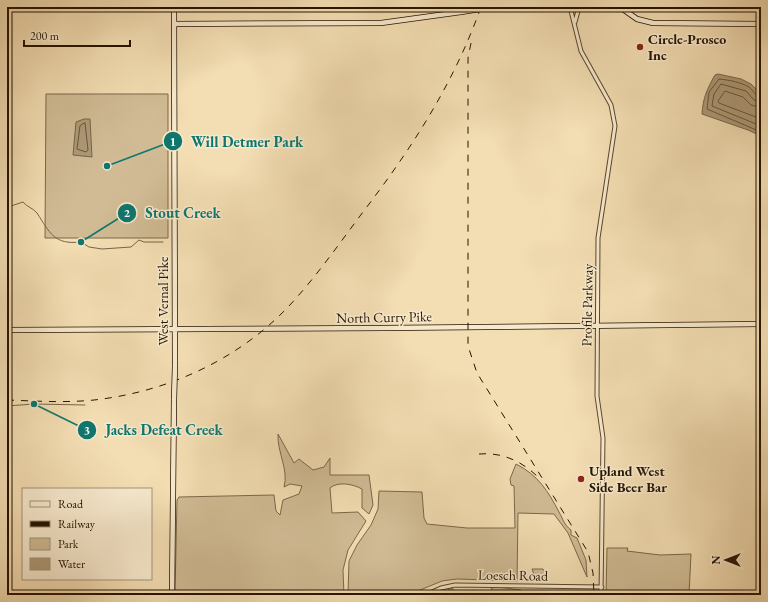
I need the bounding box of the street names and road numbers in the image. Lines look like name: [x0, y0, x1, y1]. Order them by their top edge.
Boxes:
street label: West Vernal Pike: [154, 256, 172, 346]
street label: Profile Parkway: [577, 262, 597, 347]
street label: North Curry Pike: [336, 307, 433, 327]
street label: Loesch Road: [478, 565, 549, 585]

